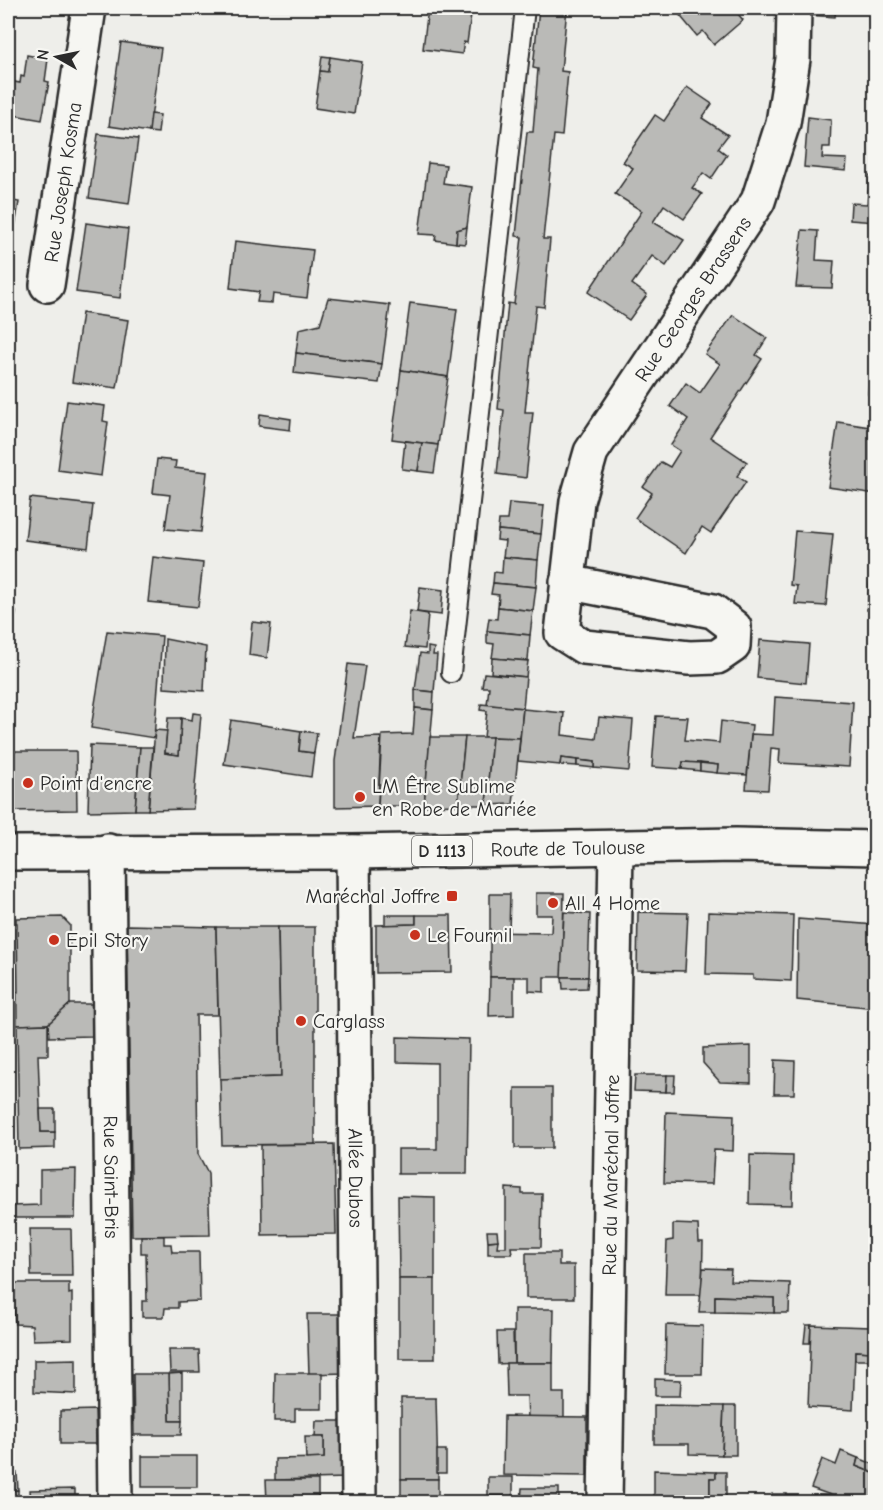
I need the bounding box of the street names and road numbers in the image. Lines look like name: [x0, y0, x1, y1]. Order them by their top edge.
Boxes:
street label: Rue Joseph Kosma: [39, 101, 86, 264]
street label: Rue Georges Brassens: [630, 212, 756, 386]
street label: Route de Toulouse: [490, 835, 645, 861]
road number: D 1113: [412, 836, 472, 866]
street label: Rue du Maréchal Joffre: [597, 1074, 624, 1276]
street label: Rue Saint-Bris: [99, 1115, 124, 1239]
street label: Allée Dubos: [344, 1128, 368, 1228]

